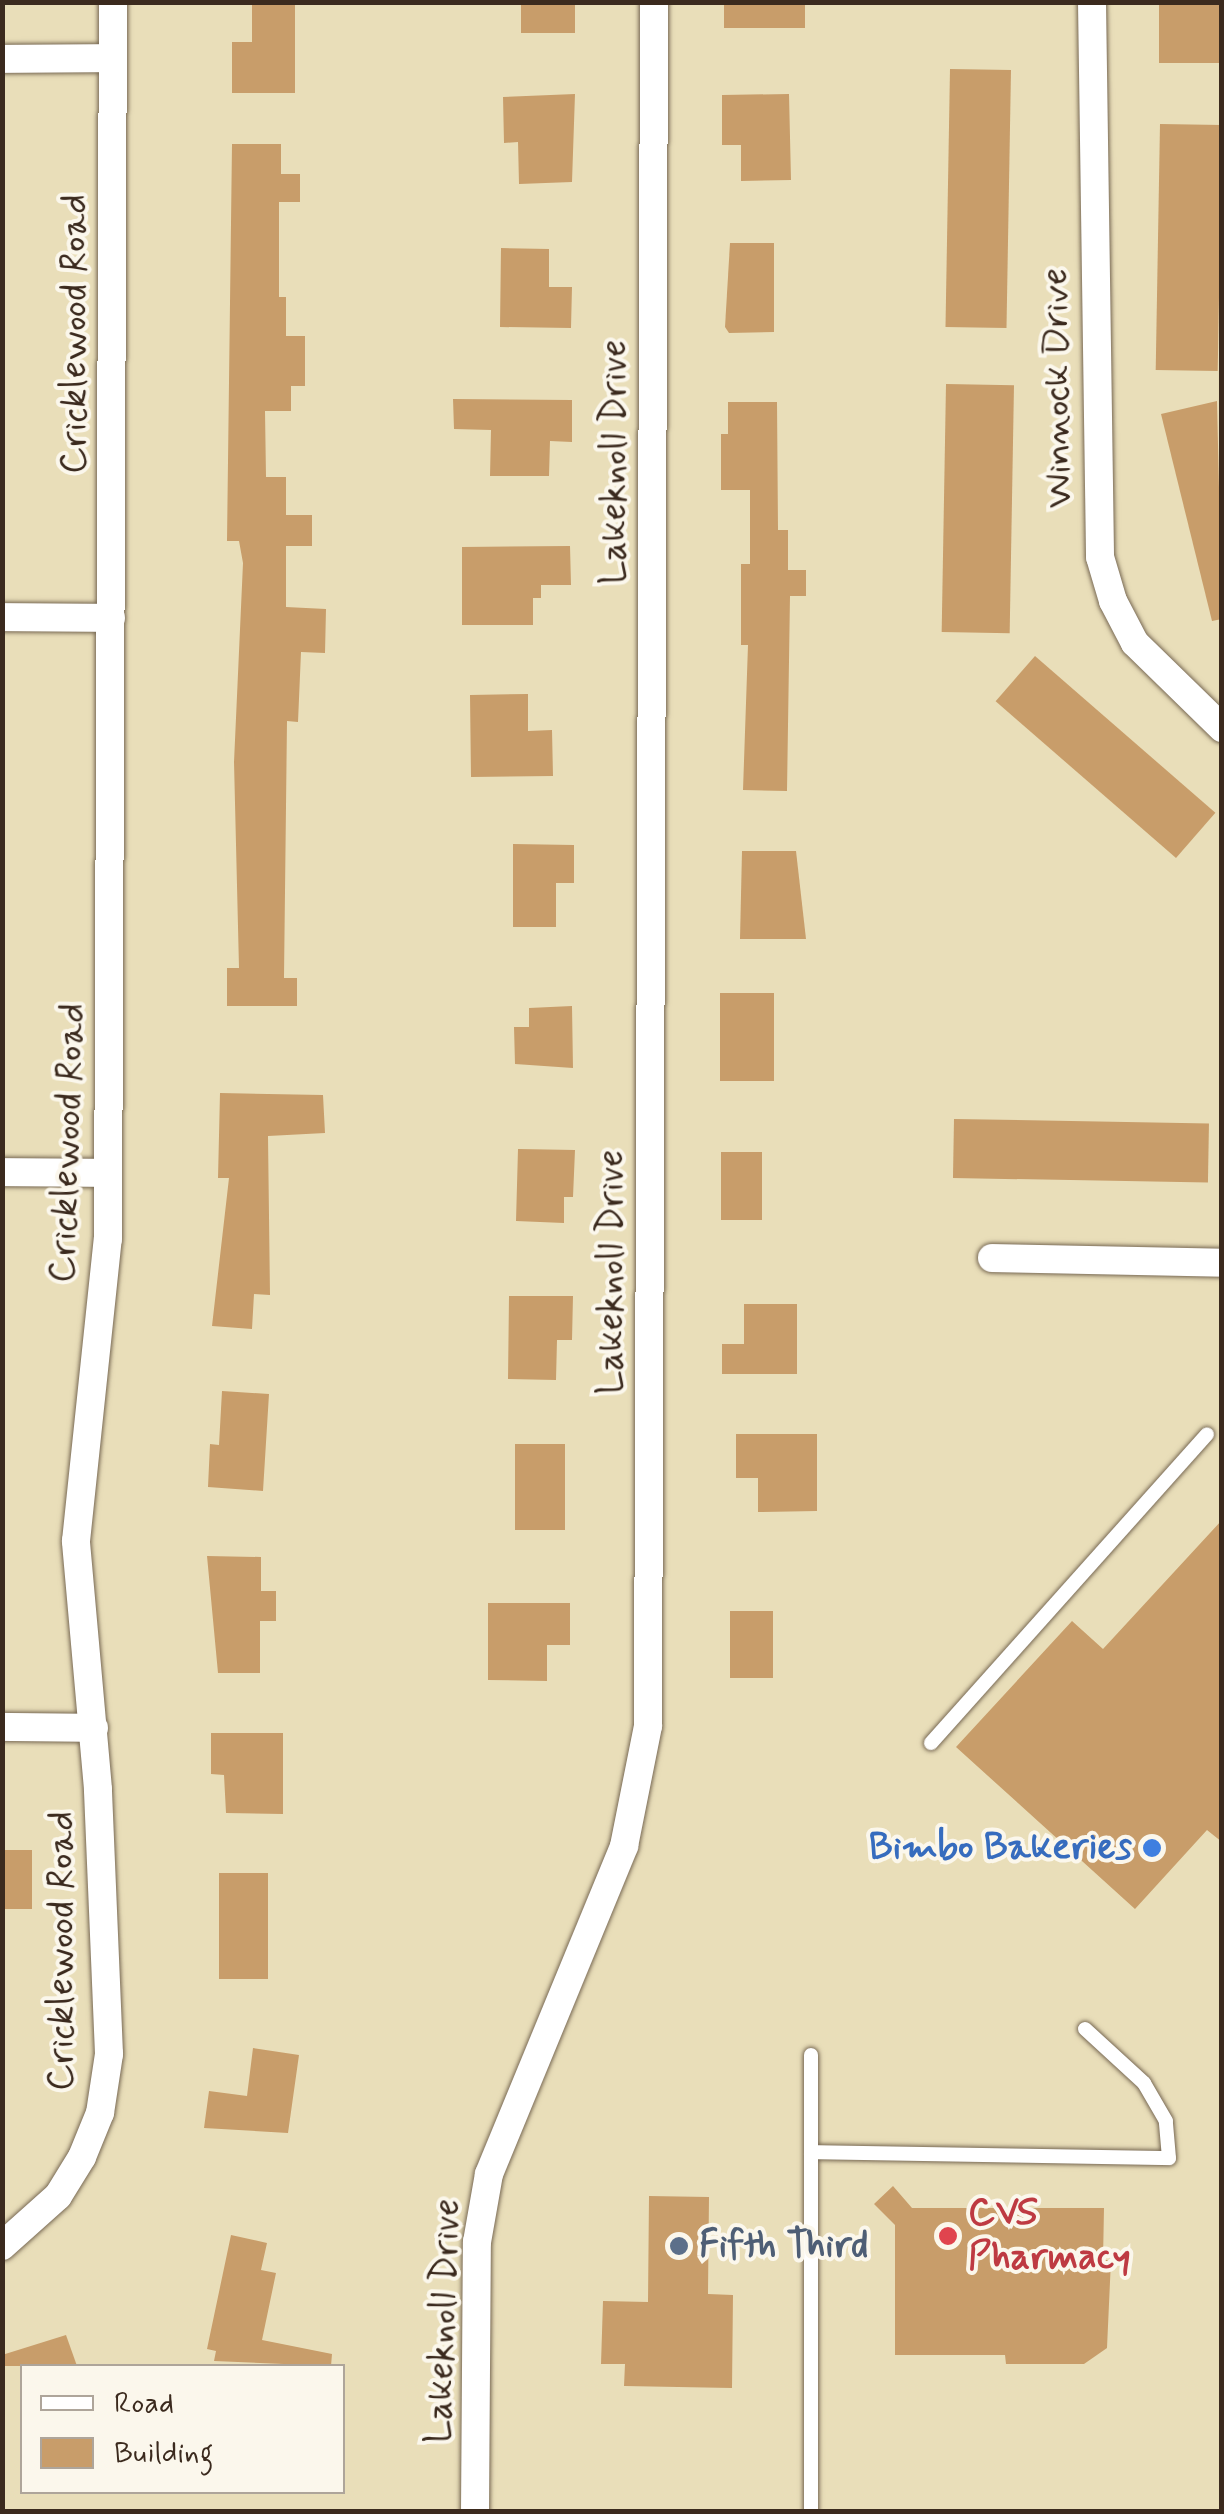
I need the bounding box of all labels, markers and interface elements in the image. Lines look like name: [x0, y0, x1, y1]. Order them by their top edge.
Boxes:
street label: Cricklewood Road: [52, 196, 98, 472]
street label: Winnock Drive: [1033, 269, 1083, 507]
street label: Lakeknoll Drive: [592, 340, 638, 584]
street label: Cricklewood Road: [40, 1004, 96, 1282]
street label: Lakeknoll Drive: [589, 1150, 635, 1394]
street label: Cricklewood Road: [39, 1813, 85, 2089]
place label: Bimbo Bakeries: [873, 1825, 1132, 1871]
marker: Bimbo Bakeries: [1141, 1837, 1163, 1859]
place label: CVS Pharmacy: [968, 2191, 1131, 2280]
street label: Lakeknoll Drive: [417, 2198, 471, 2444]
place label: Fifth Third: [699, 2223, 868, 2269]
marker: CVS Pharmacy: [937, 2225, 959, 2247]
marker: Fifth Third: [668, 2235, 690, 2257]
legend: [20, 2364, 345, 2494]
text: Road: [114, 2384, 174, 2423]
text: Building: [114, 2434, 213, 2473]

